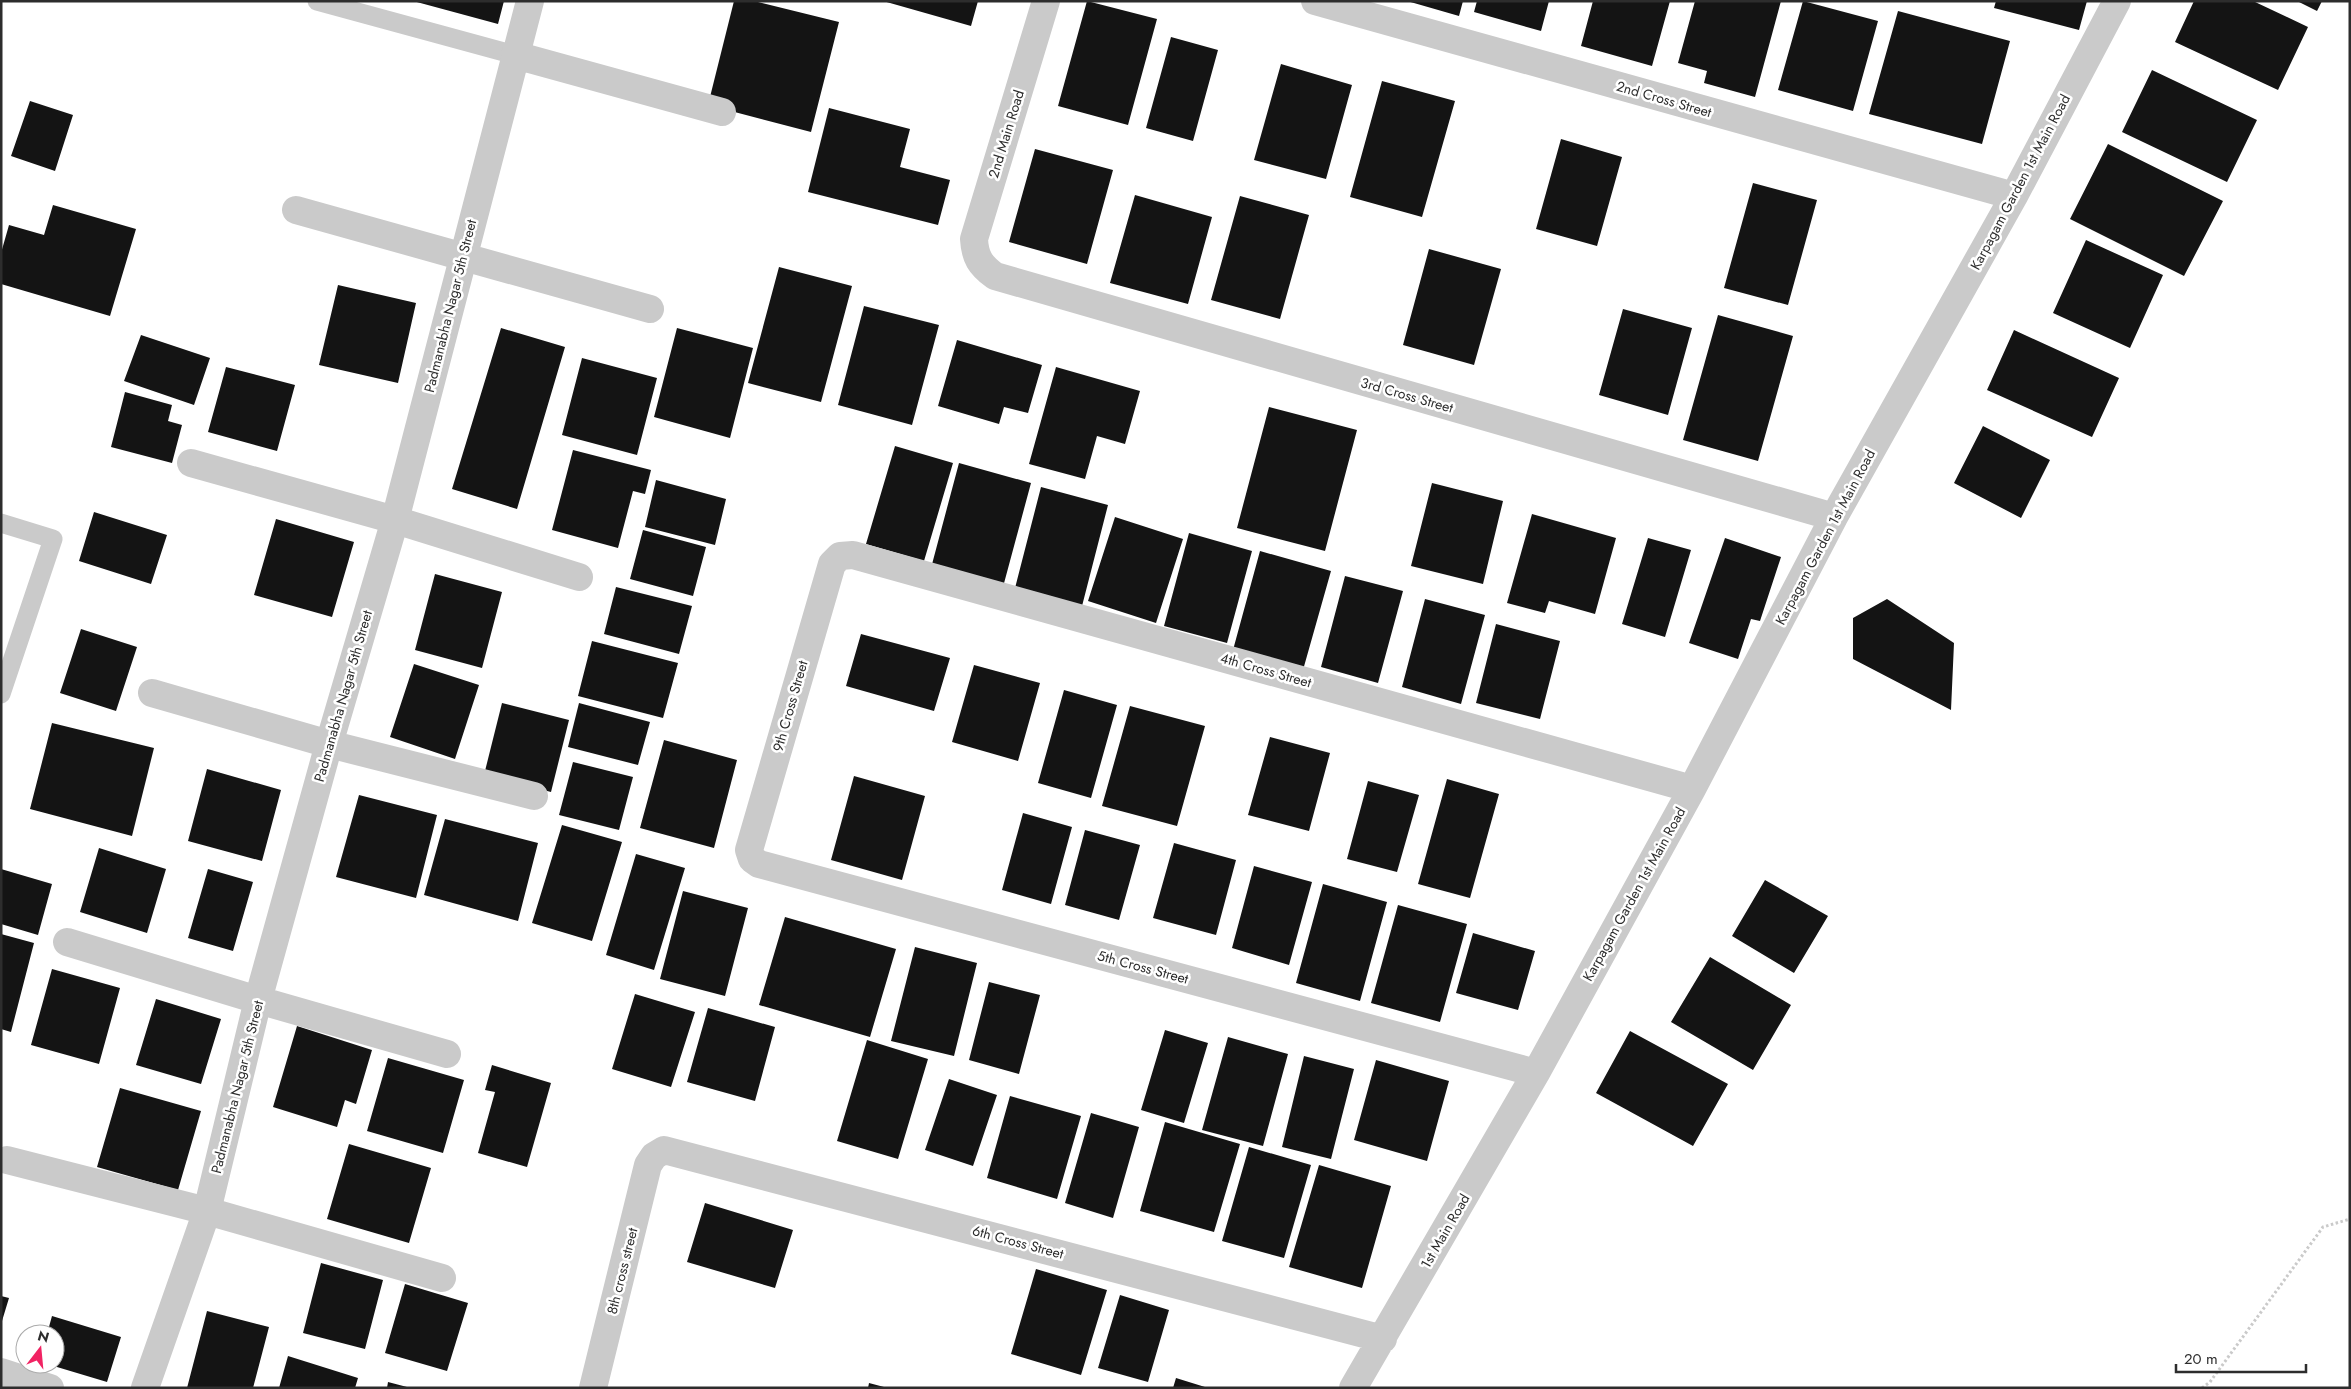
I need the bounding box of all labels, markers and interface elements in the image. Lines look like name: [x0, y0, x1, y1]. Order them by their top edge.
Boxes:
street label: 2nd Cross Street: [1614, 76, 1715, 122]
street label: 2nd Main Road: [983, 88, 1029, 180]
street label: Karpagam Garden 1st Main Road: [1965, 91, 2075, 273]
street label: Padmanabha Nagar 5th Street: [419, 217, 481, 395]
street label: 3rd Cross Street: [1358, 372, 1456, 418]
street label: Karpagam Garden 1st Main Road: [1770, 446, 1880, 628]
street label: Padmanabha Nagar 5th Street: [309, 607, 377, 784]
street label: 4th Cross Street: [1218, 647, 1314, 693]
street label: 9th Cross Street: [767, 658, 813, 754]
street label: Karpagam Garden 1st Main Road: [1578, 803, 1690, 985]
street label: 5th Cross Street: [1095, 945, 1191, 989]
street label: Padmanabha Nagar 5th Street: [206, 998, 268, 1176]
street label: 1st Main Road: [1416, 1190, 1474, 1272]
street label: 6th Cross Street: [970, 1220, 1066, 1264]
street label: 8th cross street: [602, 1225, 643, 1316]
north arrow: [15, 1324, 65, 1374]
text: N: [35, 1325, 52, 1348]
scale bar: [2176, 1342, 2306, 1374]
text: 20 m: [2184, 1348, 2218, 1370]

